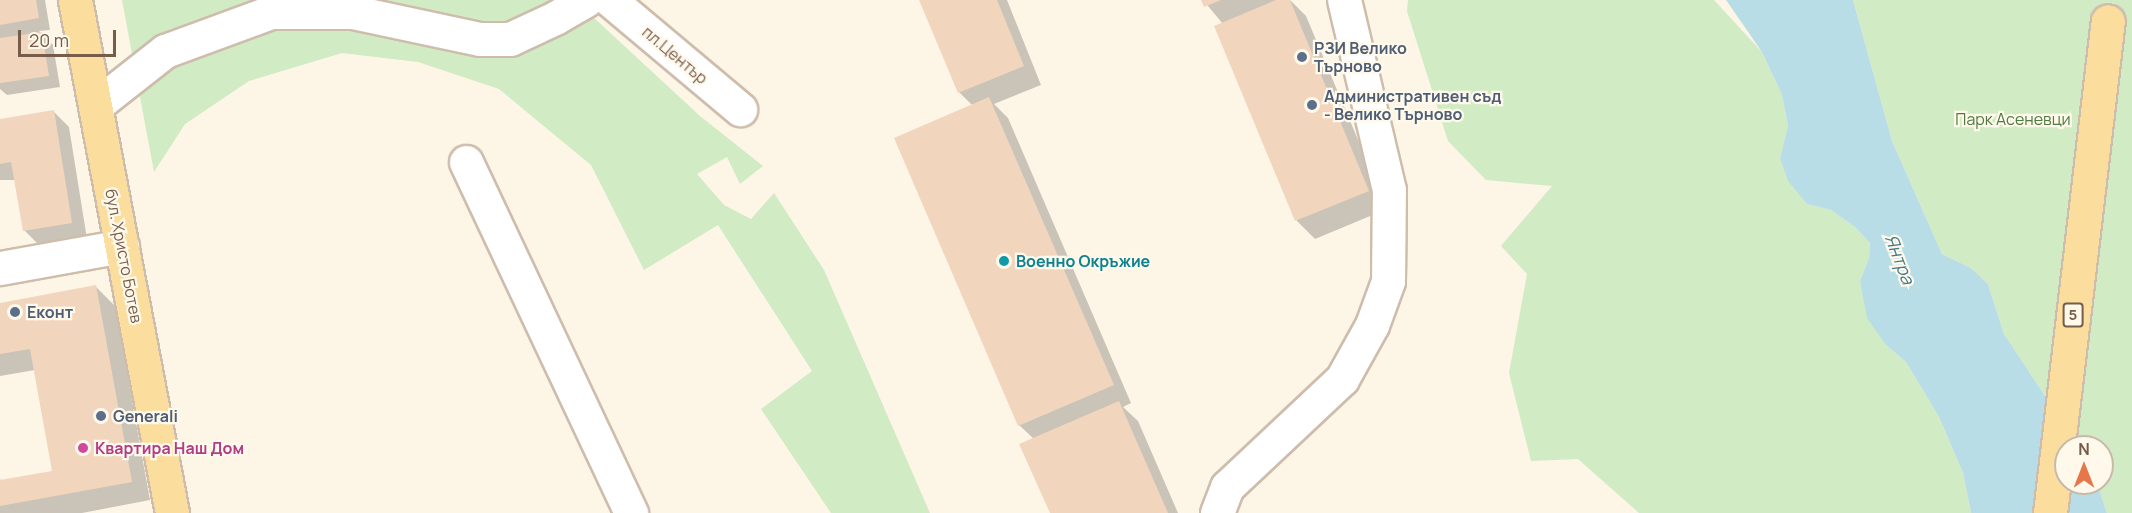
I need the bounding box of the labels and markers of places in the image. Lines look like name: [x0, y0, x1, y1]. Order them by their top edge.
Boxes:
place label: РЗИ Велико Търново: [1314, 38, 1407, 76]
marker: РЗИ Велико Търново: [1295, 50, 1309, 64]
place label: Административен съд - Велико Търново: [1324, 86, 1501, 124]
marker: Административен съд - Велико Търново: [1305, 98, 1319, 112]
place label: Военно Окръжие: [1016, 251, 1150, 271]
marker: Военно Окръжие: [997, 254, 1011, 268]
place label: Еконт: [27, 302, 73, 322]
marker: Еконт: [8, 305, 22, 319]
place label: Generali: [113, 406, 178, 426]
marker: Generali: [94, 409, 108, 423]
place label: Квартира Наш Дом: [95, 438, 244, 458]
marker: Квартира Наш Дом: [76, 441, 90, 455]

